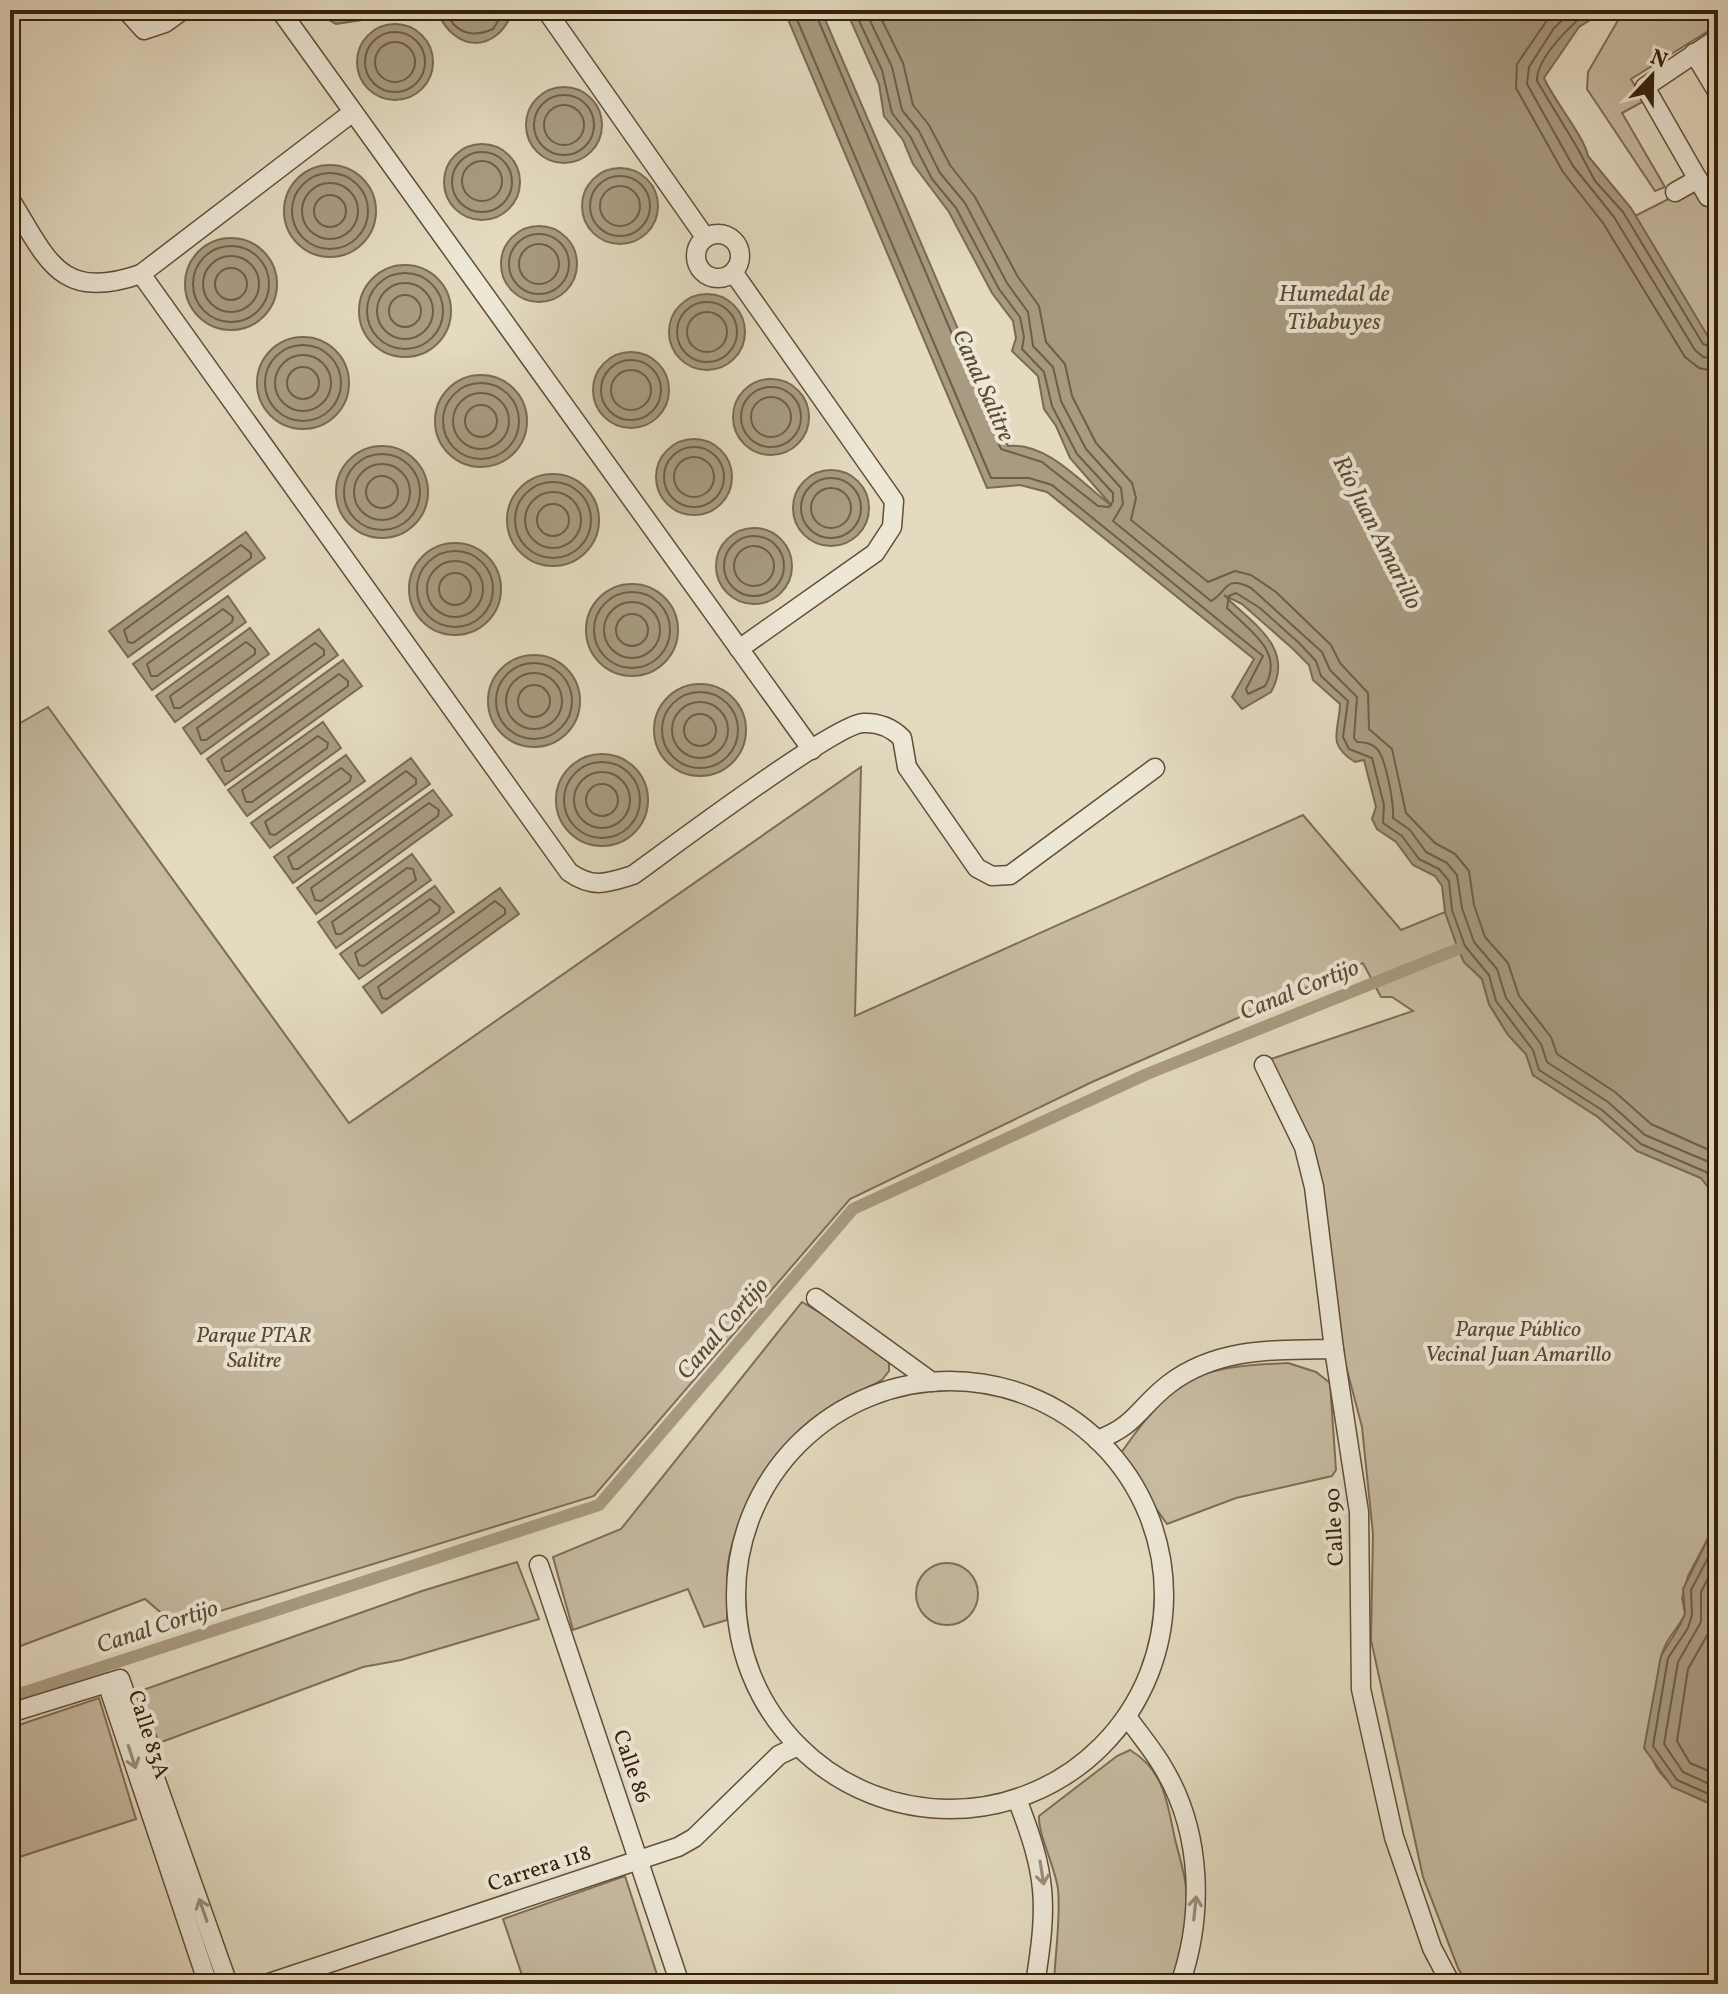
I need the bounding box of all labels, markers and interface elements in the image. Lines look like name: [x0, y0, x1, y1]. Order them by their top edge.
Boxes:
north arrow: [1612, 36, 1692, 116]
text: N: [1645, 42, 1672, 77]
water label: Humedal de Tibabuyes: [1278, 278, 1390, 340]
water label: Canal Salitre: [942, 324, 1022, 448]
water label: Río Juan Amarillo: [1323, 450, 1430, 616]
water label: Canal Cortijo: [1235, 951, 1365, 1030]
water label: Canal Cortijo: [669, 1271, 778, 1388]
park label: Parque Público Vecinal Juan Amarillo: [1425, 1315, 1611, 1371]
park label: Parque PTAR Salitre: [196, 1321, 312, 1377]
street label: Calle 90: [1318, 1487, 1353, 1567]
water label: Canal Cortijo: [92, 1592, 223, 1664]
street label: Calle 83A: [119, 1687, 176, 1783]
street label: Calle 86: [604, 1726, 658, 1808]
one-way arrow: [125, 1743, 140, 1769]
street label: Carrera 118: [484, 1838, 595, 1901]
one-way arrow: [1035, 1860, 1050, 1885]
one-way arrow: [1188, 1895, 1203, 1922]
one-way arrow: [194, 1898, 209, 1923]

